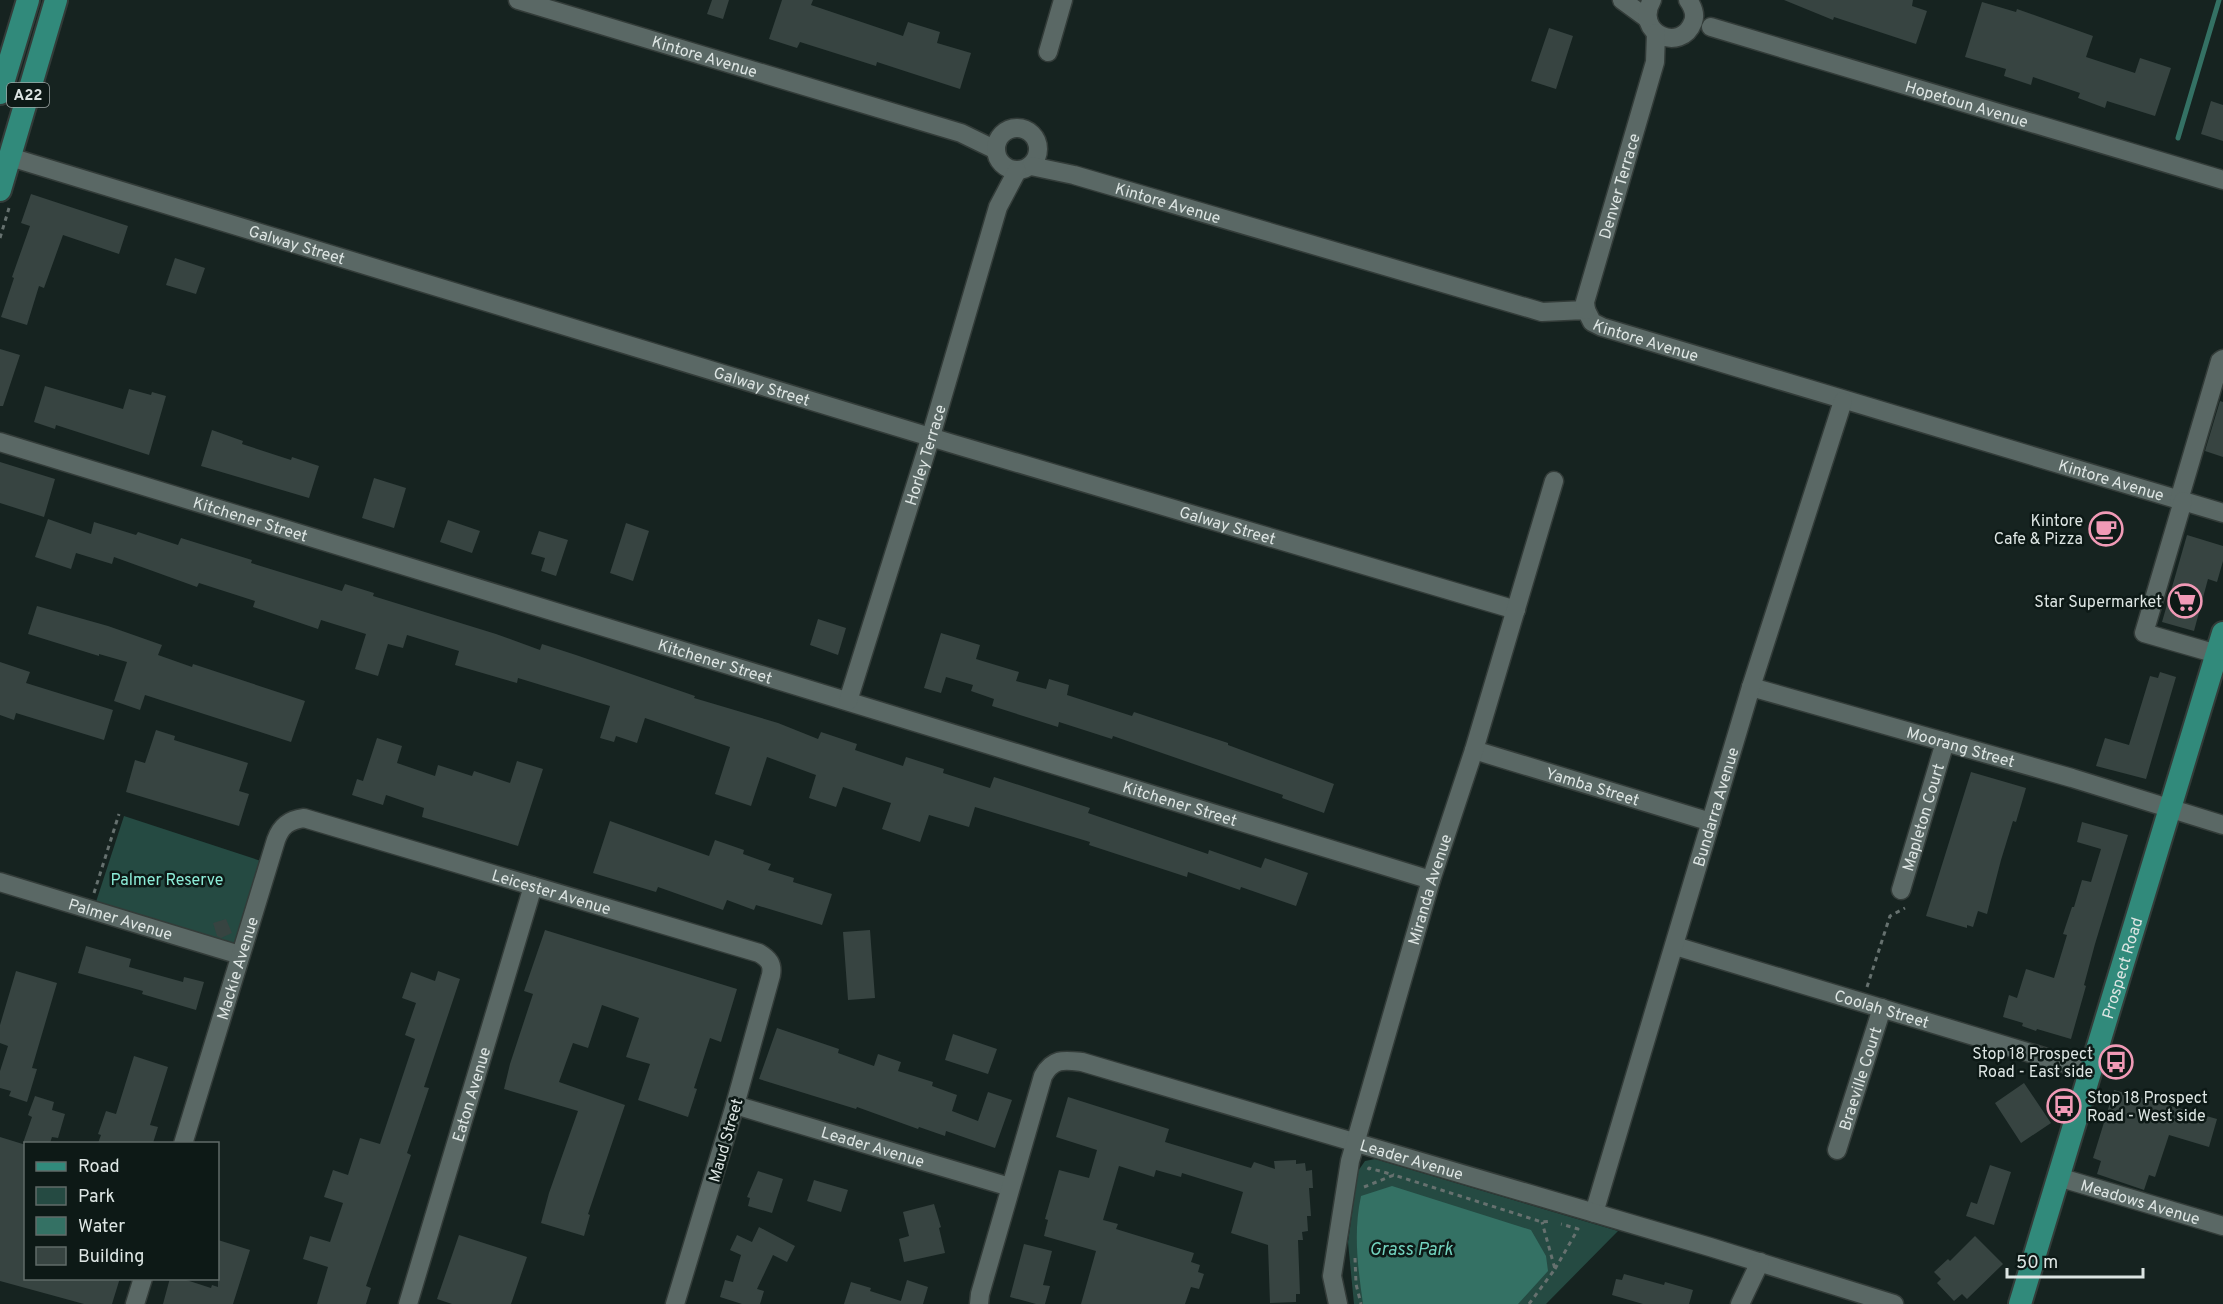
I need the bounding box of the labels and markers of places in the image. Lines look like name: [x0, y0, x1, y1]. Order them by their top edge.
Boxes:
cafe icon: Kintore Cafe & Pizza: [2088, 511, 2124, 547]
place label: Kintore Cafe & Pizza: [1994, 512, 2083, 550]
supermarket icon: Star Supermarket: [2167, 583, 2203, 619]
place label: Star Supermarket: [2034, 593, 2162, 613]
bus stop icon: Stop 18 Prospect Road - East side: [2098, 1044, 2134, 1080]
place label: Stop 18 Prospect Road - East side: [1972, 1045, 2093, 1083]
bus stop icon: Stop 18 Prospect Road - West side: [2046, 1088, 2082, 1124]
place label: Stop 18 Prospect Road - West side: [2087, 1089, 2208, 1127]

